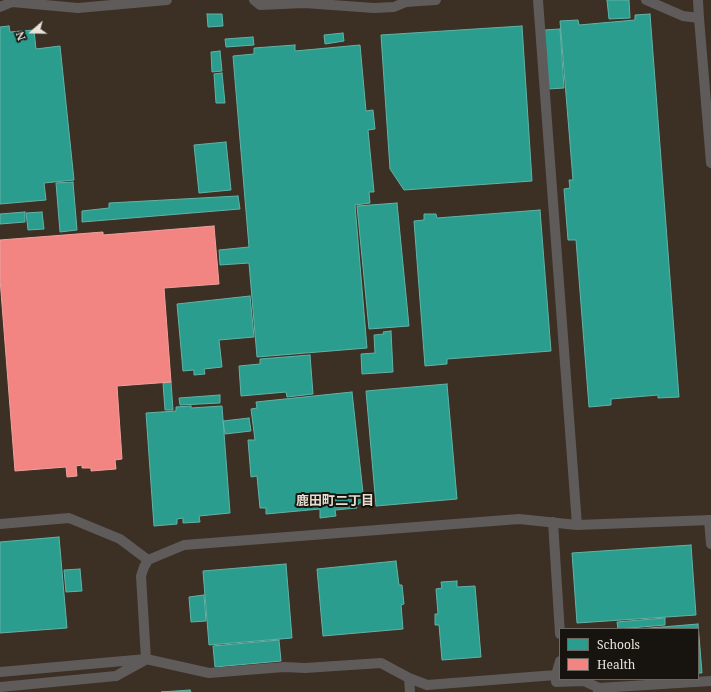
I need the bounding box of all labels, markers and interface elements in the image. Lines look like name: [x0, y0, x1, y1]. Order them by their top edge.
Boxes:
north arrow: [12, 12, 52, 52]
text: N: [12, 30, 29, 43]
district label: 鹿田町二丁目: [296, 493, 374, 509]
legend: [559, 628, 699, 680]
text: Schools: [597, 636, 640, 653]
text: Health: [597, 656, 635, 673]

